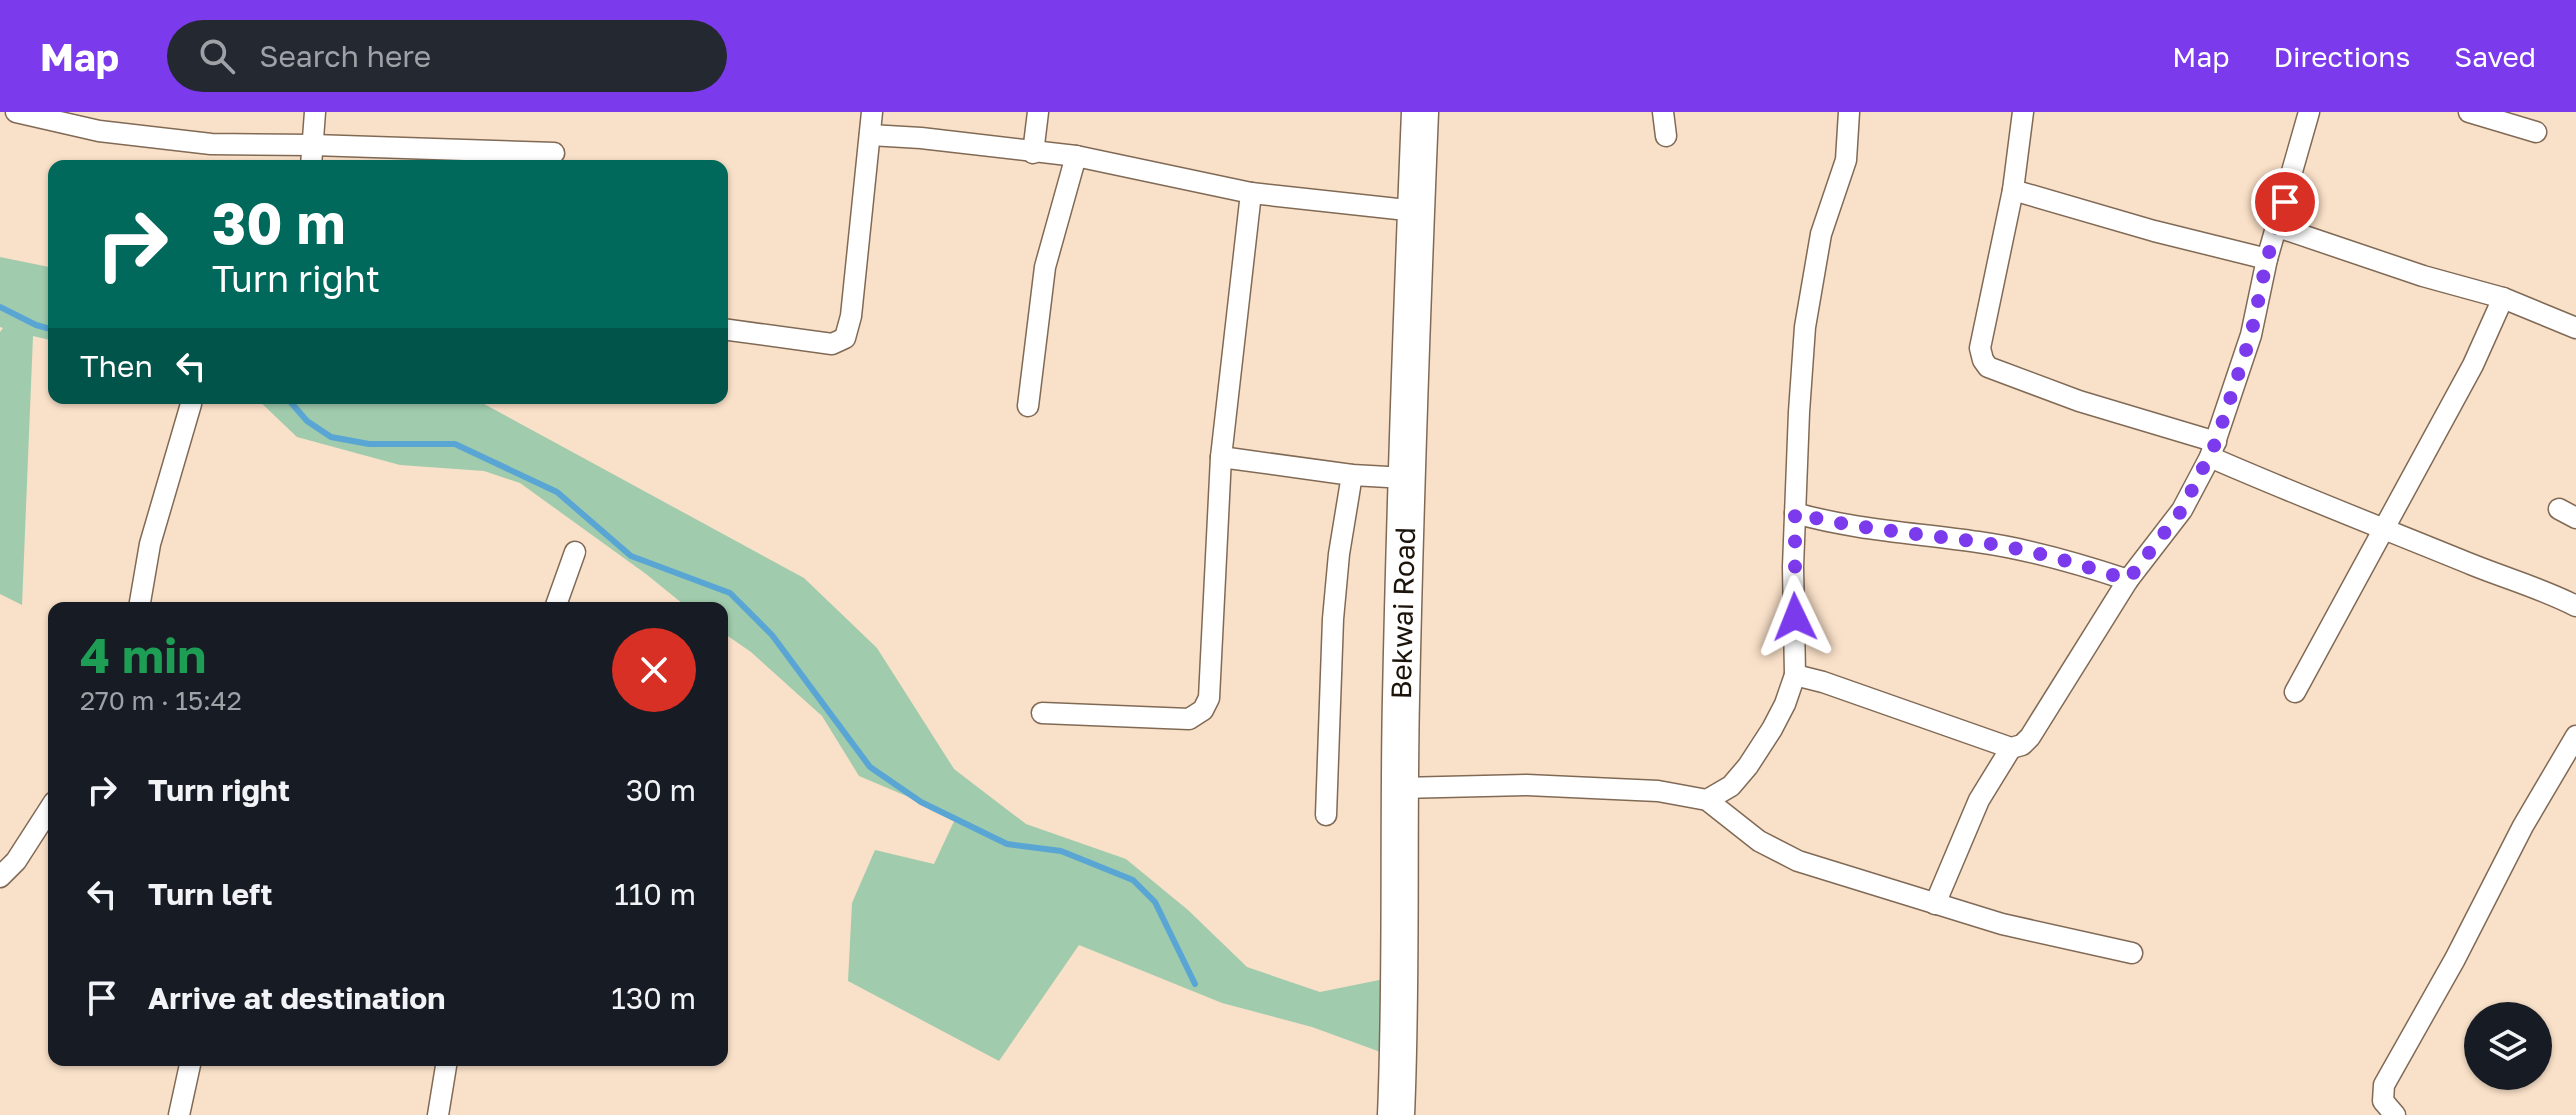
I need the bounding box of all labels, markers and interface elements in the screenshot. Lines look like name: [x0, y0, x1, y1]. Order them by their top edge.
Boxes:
search box: [167, 20, 727, 92]
text: Map: [40, 34, 119, 79]
icon: search: [195, 34, 239, 78]
text: Search here: [259, 38, 431, 74]
text: Map: [2172, 40, 2229, 73]
text: Directions: [2273, 40, 2410, 73]
text: Saved: [2454, 40, 2536, 73]
pin: [2251, 168, 2319, 236]
icon: arrive: [2263, 180, 2307, 224]
text: 30 m: [212, 189, 346, 256]
icon: right: [80, 192, 184, 296]
text: Turn right: [212, 257, 380, 300]
icon: left: [169, 344, 213, 388]
text: Then: [80, 348, 153, 384]
street label: Bekwai Road: [1384, 527, 1421, 700]
position arrow: [1753, 575, 1837, 659]
text: 4 min: [80, 626, 206, 684]
button: close: [612, 628, 696, 712]
text: 270 m · 15:42: [80, 685, 242, 716]
icon: right: [80, 768, 124, 812]
text: Turn right: [148, 772, 290, 808]
text: 30 m: [626, 772, 696, 808]
icon: left: [80, 872, 124, 916]
text: Turn left: [148, 876, 273, 912]
text: 110 m: [614, 876, 696, 912]
icon: arrive: [80, 976, 124, 1020]
text: Arrive at destination: [148, 980, 445, 1016]
text: 130 m: [611, 980, 696, 1016]
map controls: [2464, 1002, 2552, 1090]
button: layers: [2464, 1002, 2552, 1090]

